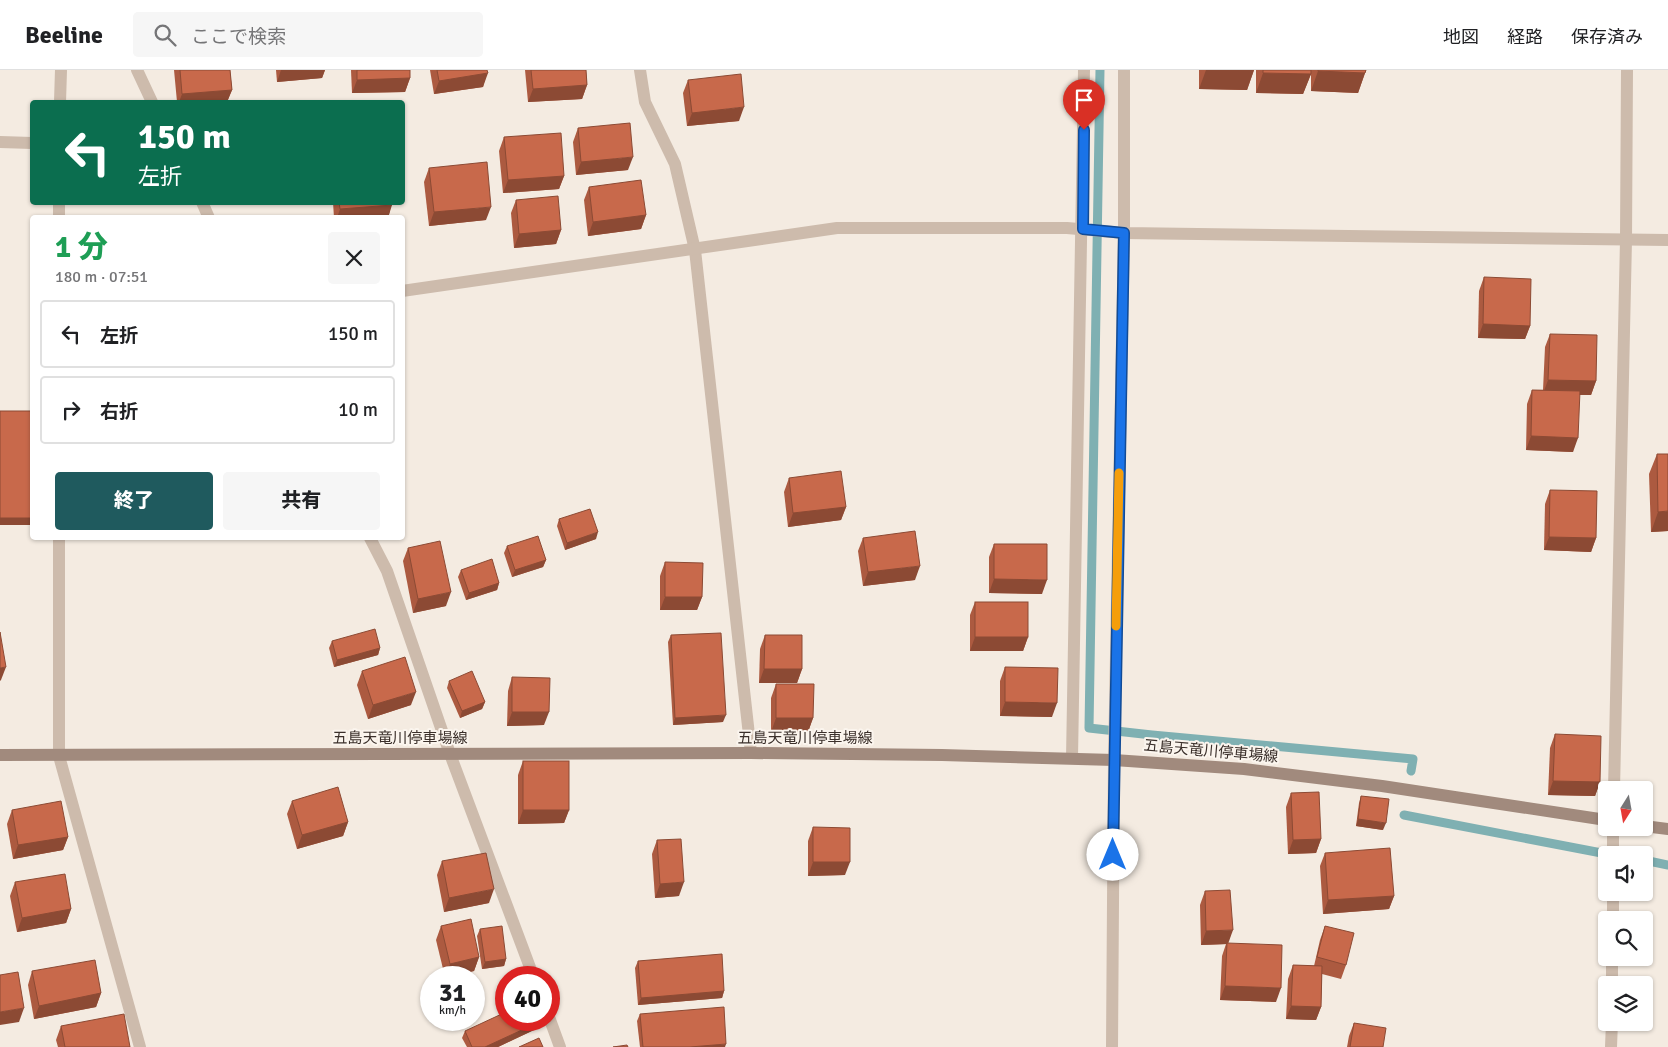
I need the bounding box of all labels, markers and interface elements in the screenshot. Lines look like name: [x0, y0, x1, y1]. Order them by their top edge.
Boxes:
search box: [133, 12, 483, 57]
text: Beeline: [25, 20, 103, 50]
icon: search: [151, 21, 179, 49]
text: ここで検索: [191, 25, 286, 49]
text: 地図: [1443, 26, 1479, 48]
text: 経路: [1507, 26, 1543, 48]
text: 保存済み: [1571, 26, 1643, 48]
pin: [1063, 79, 1105, 130]
icon: arrive: [1070, 86, 1098, 114]
text: 150 m: [138, 115, 231, 158]
icon: left: [55, 120, 120, 185]
text: 左折: [138, 163, 182, 190]
text: 1 分: [55, 229, 108, 266]
button: close: [328, 232, 380, 284]
text: 180 m · 07:51: [55, 267, 148, 287]
icon: left: [57, 320, 85, 348]
text: 150 m: [328, 322, 378, 346]
text: 左折: [100, 324, 138, 348]
icon: right: [57, 396, 85, 424]
text: 10 m: [338, 398, 378, 422]
text: 右折: [100, 400, 138, 424]
button: 終了: [55, 472, 213, 530]
button: 共有: [223, 472, 380, 530]
street label: 五島天竜川停車場線: [332, 729, 468, 747]
street label: 五島天竜川停車場線: [737, 729, 873, 747]
street label: 五島天竜川停車場線: [1143, 736, 1279, 766]
north arrow: [1598, 781, 1652, 836]
map controls: [1598, 781, 1653, 1031]
position arrow: [1086, 828, 1138, 880]
button: sound: [1598, 846, 1653, 901]
button: search: [1598, 911, 1653, 966]
speed limit sign: 40: [495, 966, 560, 1031]
button: layers: [1598, 976, 1653, 1031]
text: 31: [439, 977, 466, 1008]
text: km/h: [439, 1003, 466, 1018]

